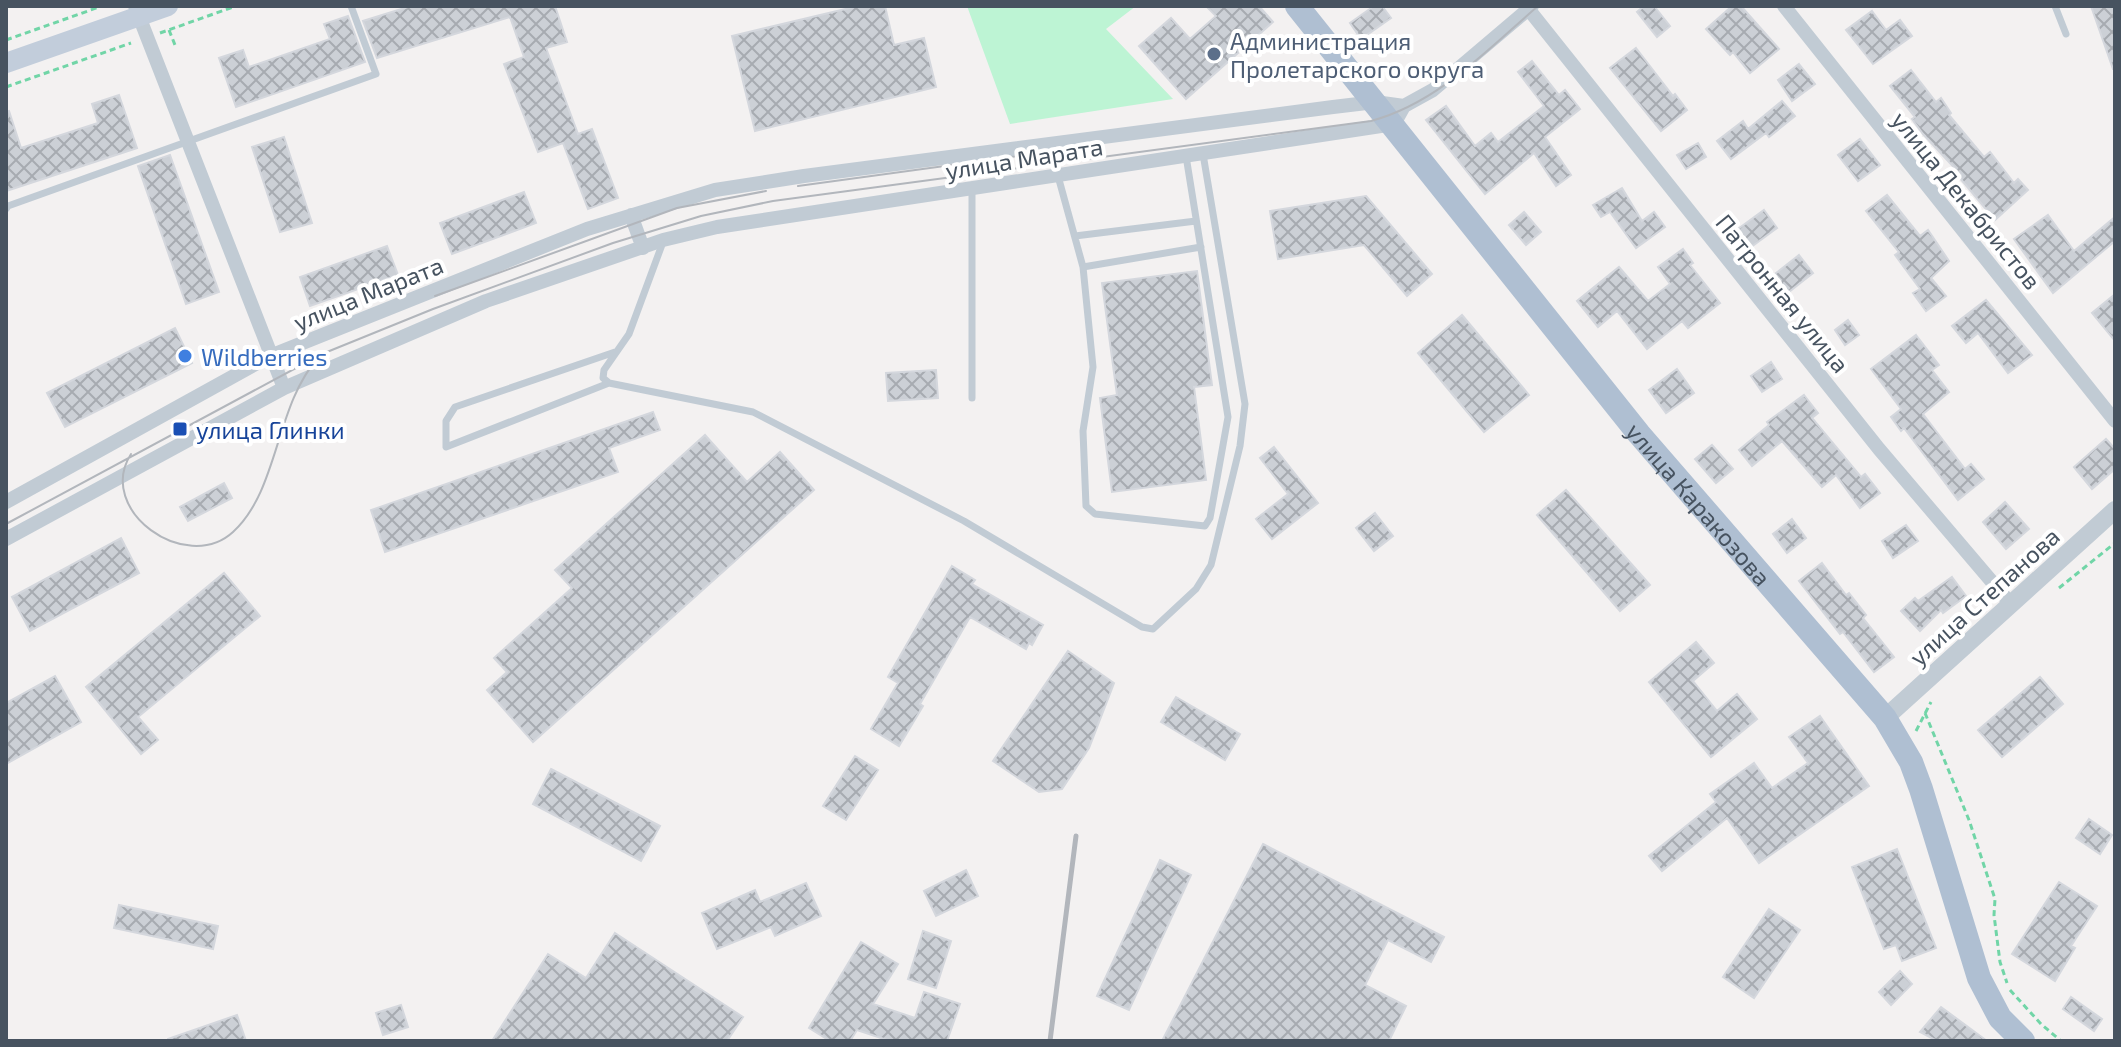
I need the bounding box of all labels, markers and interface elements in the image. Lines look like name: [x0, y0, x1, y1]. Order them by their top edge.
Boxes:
place label: Администрация Пролетарского округа: [1230, 26, 1484, 84]
marker: Администрация Пролетарского округа: [1205, 45, 1223, 63]
street label: улица Декабристов: [1886, 105, 2048, 295]
street label: улица Марата: [943, 131, 1105, 186]
street label: Патронная улица: [1709, 208, 1856, 379]
street label: улица Марата: [289, 250, 447, 337]
place label: Wildberries: [201, 342, 327, 371]
marker: Wildberries: [176, 347, 194, 365]
place label: улица Глинки: [196, 415, 345, 445]
street label: улица Каракозова: [1620, 417, 1778, 591]
marker: улица Глинки: [171, 420, 189, 438]
street label: улица Степанова: [1903, 521, 2066, 672]

